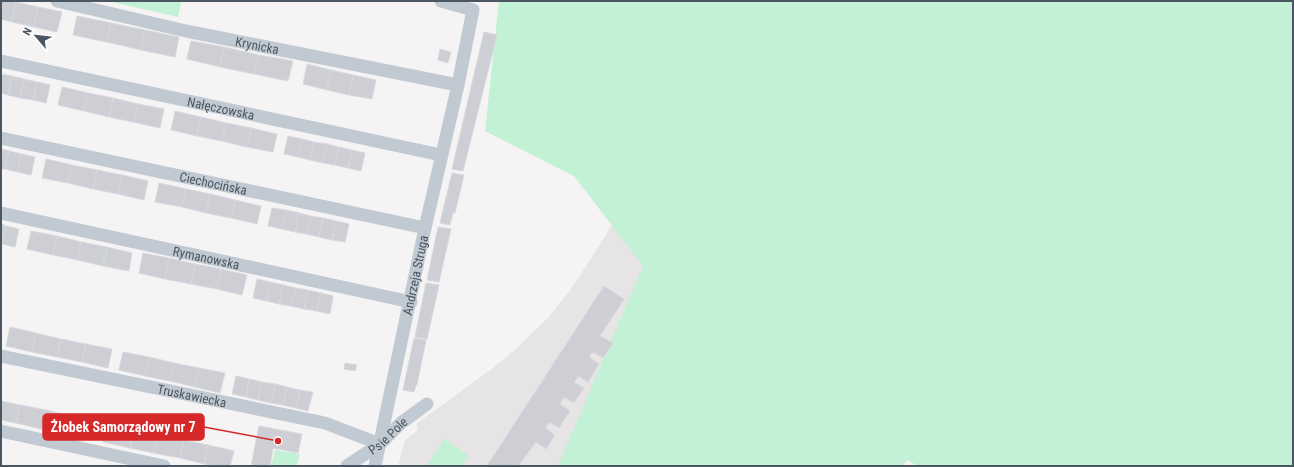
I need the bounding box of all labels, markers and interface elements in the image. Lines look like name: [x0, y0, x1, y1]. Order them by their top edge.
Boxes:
north arrow: [16, 16, 56, 56]
text: N: [20, 25, 35, 38]
street label: Krynicka: [234, 34, 280, 57]
street label: Nałęczowska: [186, 94, 256, 123]
street label: Ciechocińska: [178, 169, 248, 198]
street label: Andrzeja Struga: [400, 234, 431, 317]
street label: Rymanowska: [171, 244, 241, 273]
street label: Truskawiecka: [156, 382, 228, 410]
callout: Żłobek Samorządowy nr 7: [43, 414, 204, 440]
street label: Psie Pole: [366, 414, 410, 458]
text: Żłobek Samorządowy nr 7: [50, 419, 196, 435]

